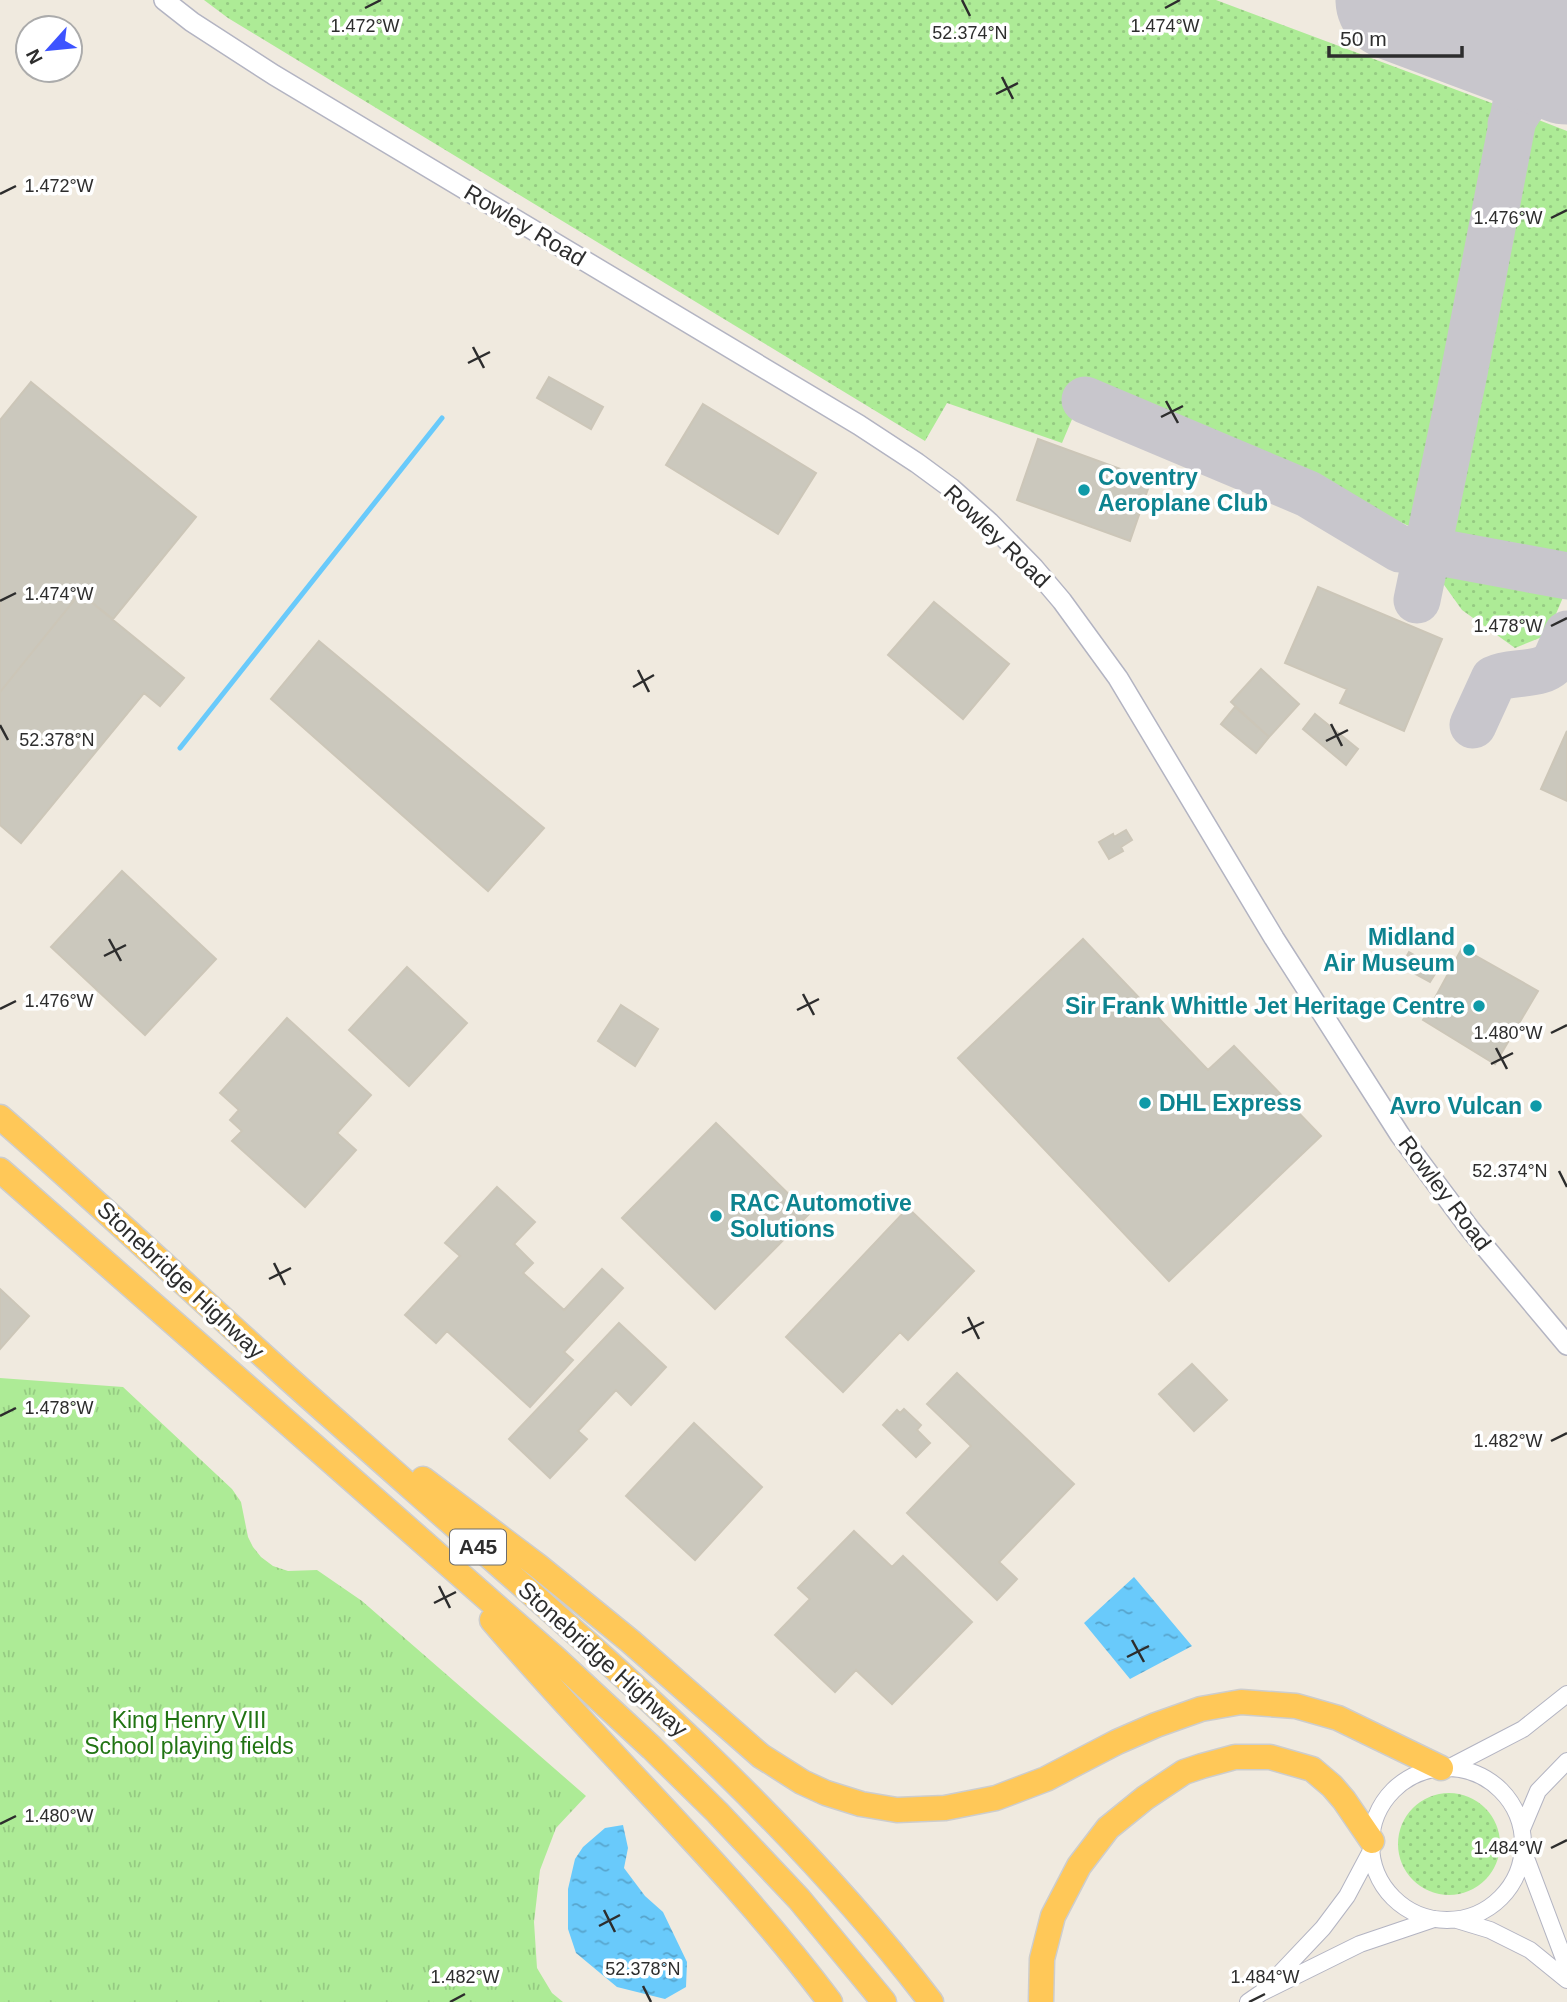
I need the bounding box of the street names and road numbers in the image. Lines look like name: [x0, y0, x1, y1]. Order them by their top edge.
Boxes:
street label: Rowley Road: [460, 179, 590, 271]
street label: Rowley Road: [939, 479, 1055, 593]
street label: Rowley Road: [1393, 1131, 1497, 1255]
street label: Stonebridge Highway: [92, 1196, 270, 1364]
road number: A45: [450, 1530, 506, 1564]
street label: Stonebridge Highway: [513, 1576, 693, 1742]

